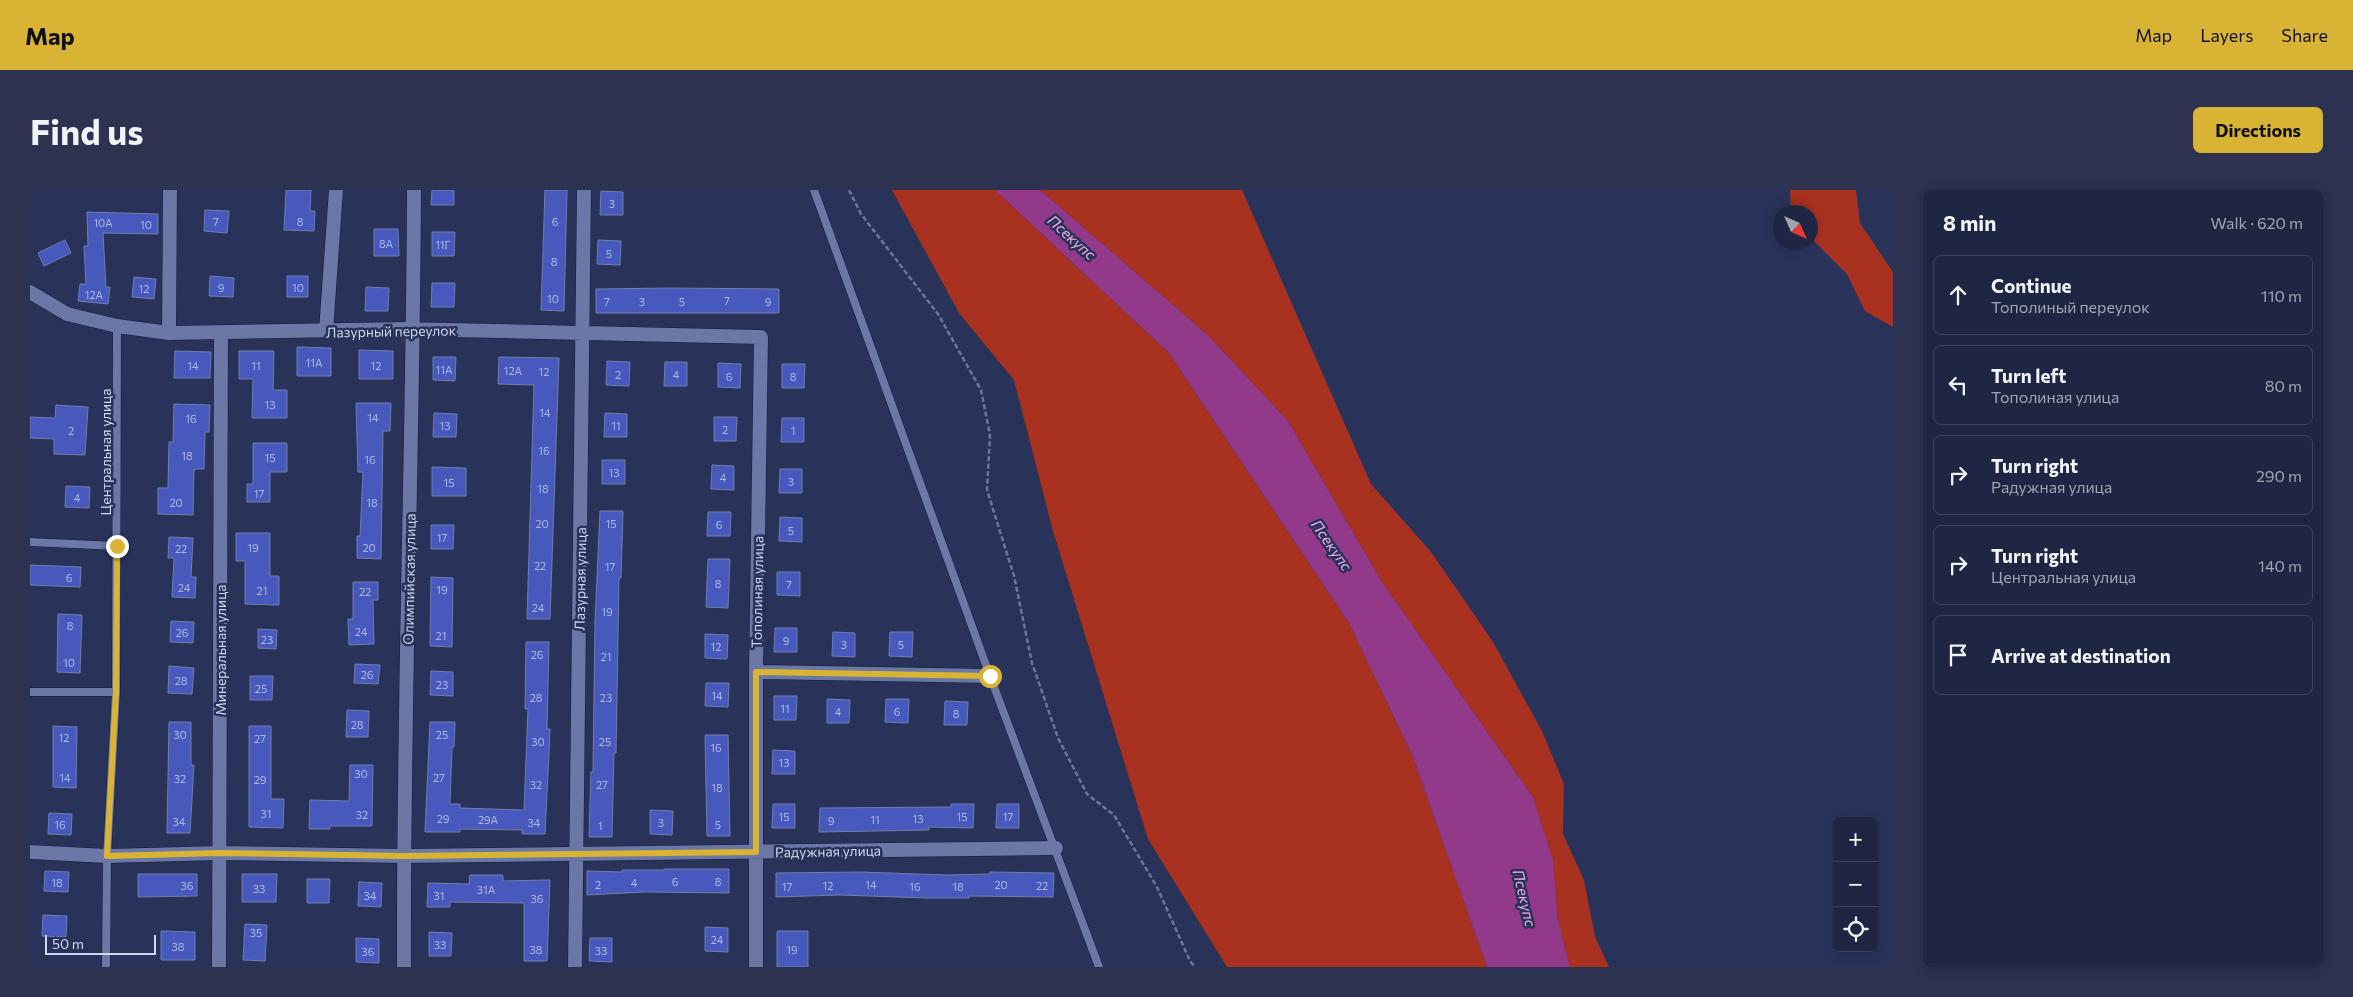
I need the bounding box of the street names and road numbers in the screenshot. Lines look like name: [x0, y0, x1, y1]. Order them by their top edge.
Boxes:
street label: Лазурный переулок: [326, 321, 457, 341]
street label: Центральная улица: [97, 389, 114, 515]
street label: Олимпийская улица: [399, 513, 419, 645]
street label: Лазурная улица: [571, 527, 589, 631]
street label: Тополиная улица: [748, 536, 766, 648]
street label: Минеральная улица: [212, 584, 229, 716]
street label: Радужная улица: [775, 842, 881, 860]

